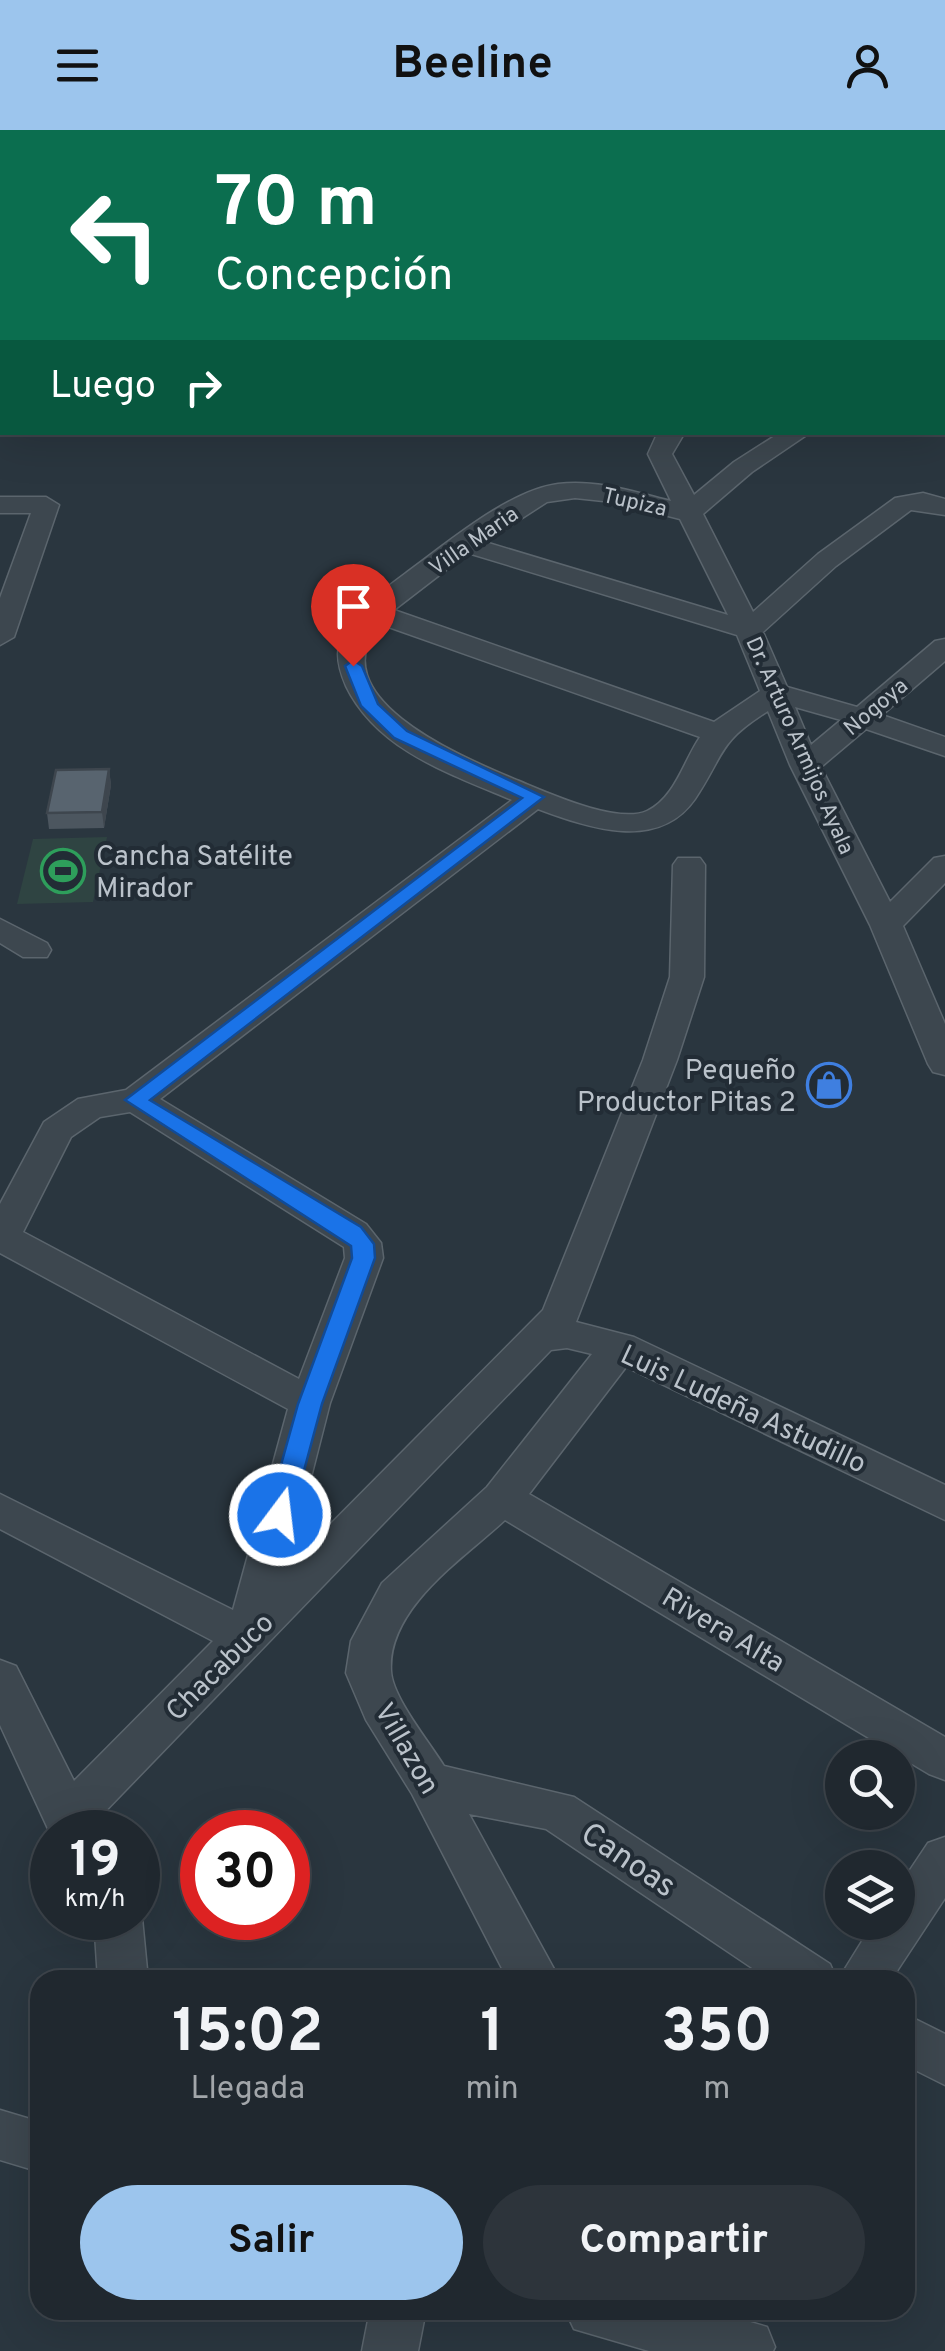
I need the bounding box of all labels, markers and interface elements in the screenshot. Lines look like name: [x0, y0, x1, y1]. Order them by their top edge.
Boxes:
text: Beeline: [392, 37, 553, 94]
icon: menu: [50, 38, 105, 93]
icon: person: [840, 38, 895, 93]
text: 70 m: [215, 162, 378, 251]
icon: left: [50, 170, 180, 300]
text: Concepción: [215, 249, 453, 306]
icon: right: [176, 360, 231, 415]
text: Luego: [50, 363, 156, 412]
street label: Tupiza: [600, 483, 669, 524]
street label: Villa Maria: [425, 502, 524, 583]
pin: [311, 564, 396, 667]
icon: arrive: [326, 579, 381, 634]
street label: Dr. Arturo Armijos Ayala: [739, 633, 859, 859]
street label: Nogoya: [839, 673, 914, 743]
place label: Cancha Satélite Mirador: [96, 840, 293, 908]
sports icon: Cancha Satélite Mirador: [40, 848, 86, 894]
place label: Pequeño Productor Pitas 2: [577, 1054, 796, 1122]
shop icon: Pequeño Productor Pitas 2: [806, 1062, 852, 1108]
street label: Luis Ludeña Astudillo: [614, 1338, 871, 1483]
position arrow: [228, 1463, 332, 1567]
street label: Rivera Alta: [654, 1581, 791, 1682]
street label: Chacabuco: [159, 1606, 283, 1730]
street label: Villazon: [365, 1697, 446, 1802]
map controls: [825, 1740, 915, 1940]
button: search: [825, 1740, 915, 1830]
speed limit sign: 30: [180, 1810, 310, 1940]
street label: Canoas: [572, 1815, 683, 1908]
text: 19: [70, 1831, 120, 1894]
button: layers: [825, 1850, 915, 1940]
text: km/h: [65, 1884, 125, 1916]
text: 15:02: [172, 1997, 323, 2073]
text: 1: [480, 1997, 504, 2073]
text: 350: [661, 1997, 773, 2073]
text: Llegada: [191, 2070, 305, 2110]
text: min: [466, 2070, 519, 2110]
text: m: [703, 2070, 730, 2110]
button: Salir: [80, 2185, 463, 2300]
button: Compartir: [483, 2185, 865, 2300]

